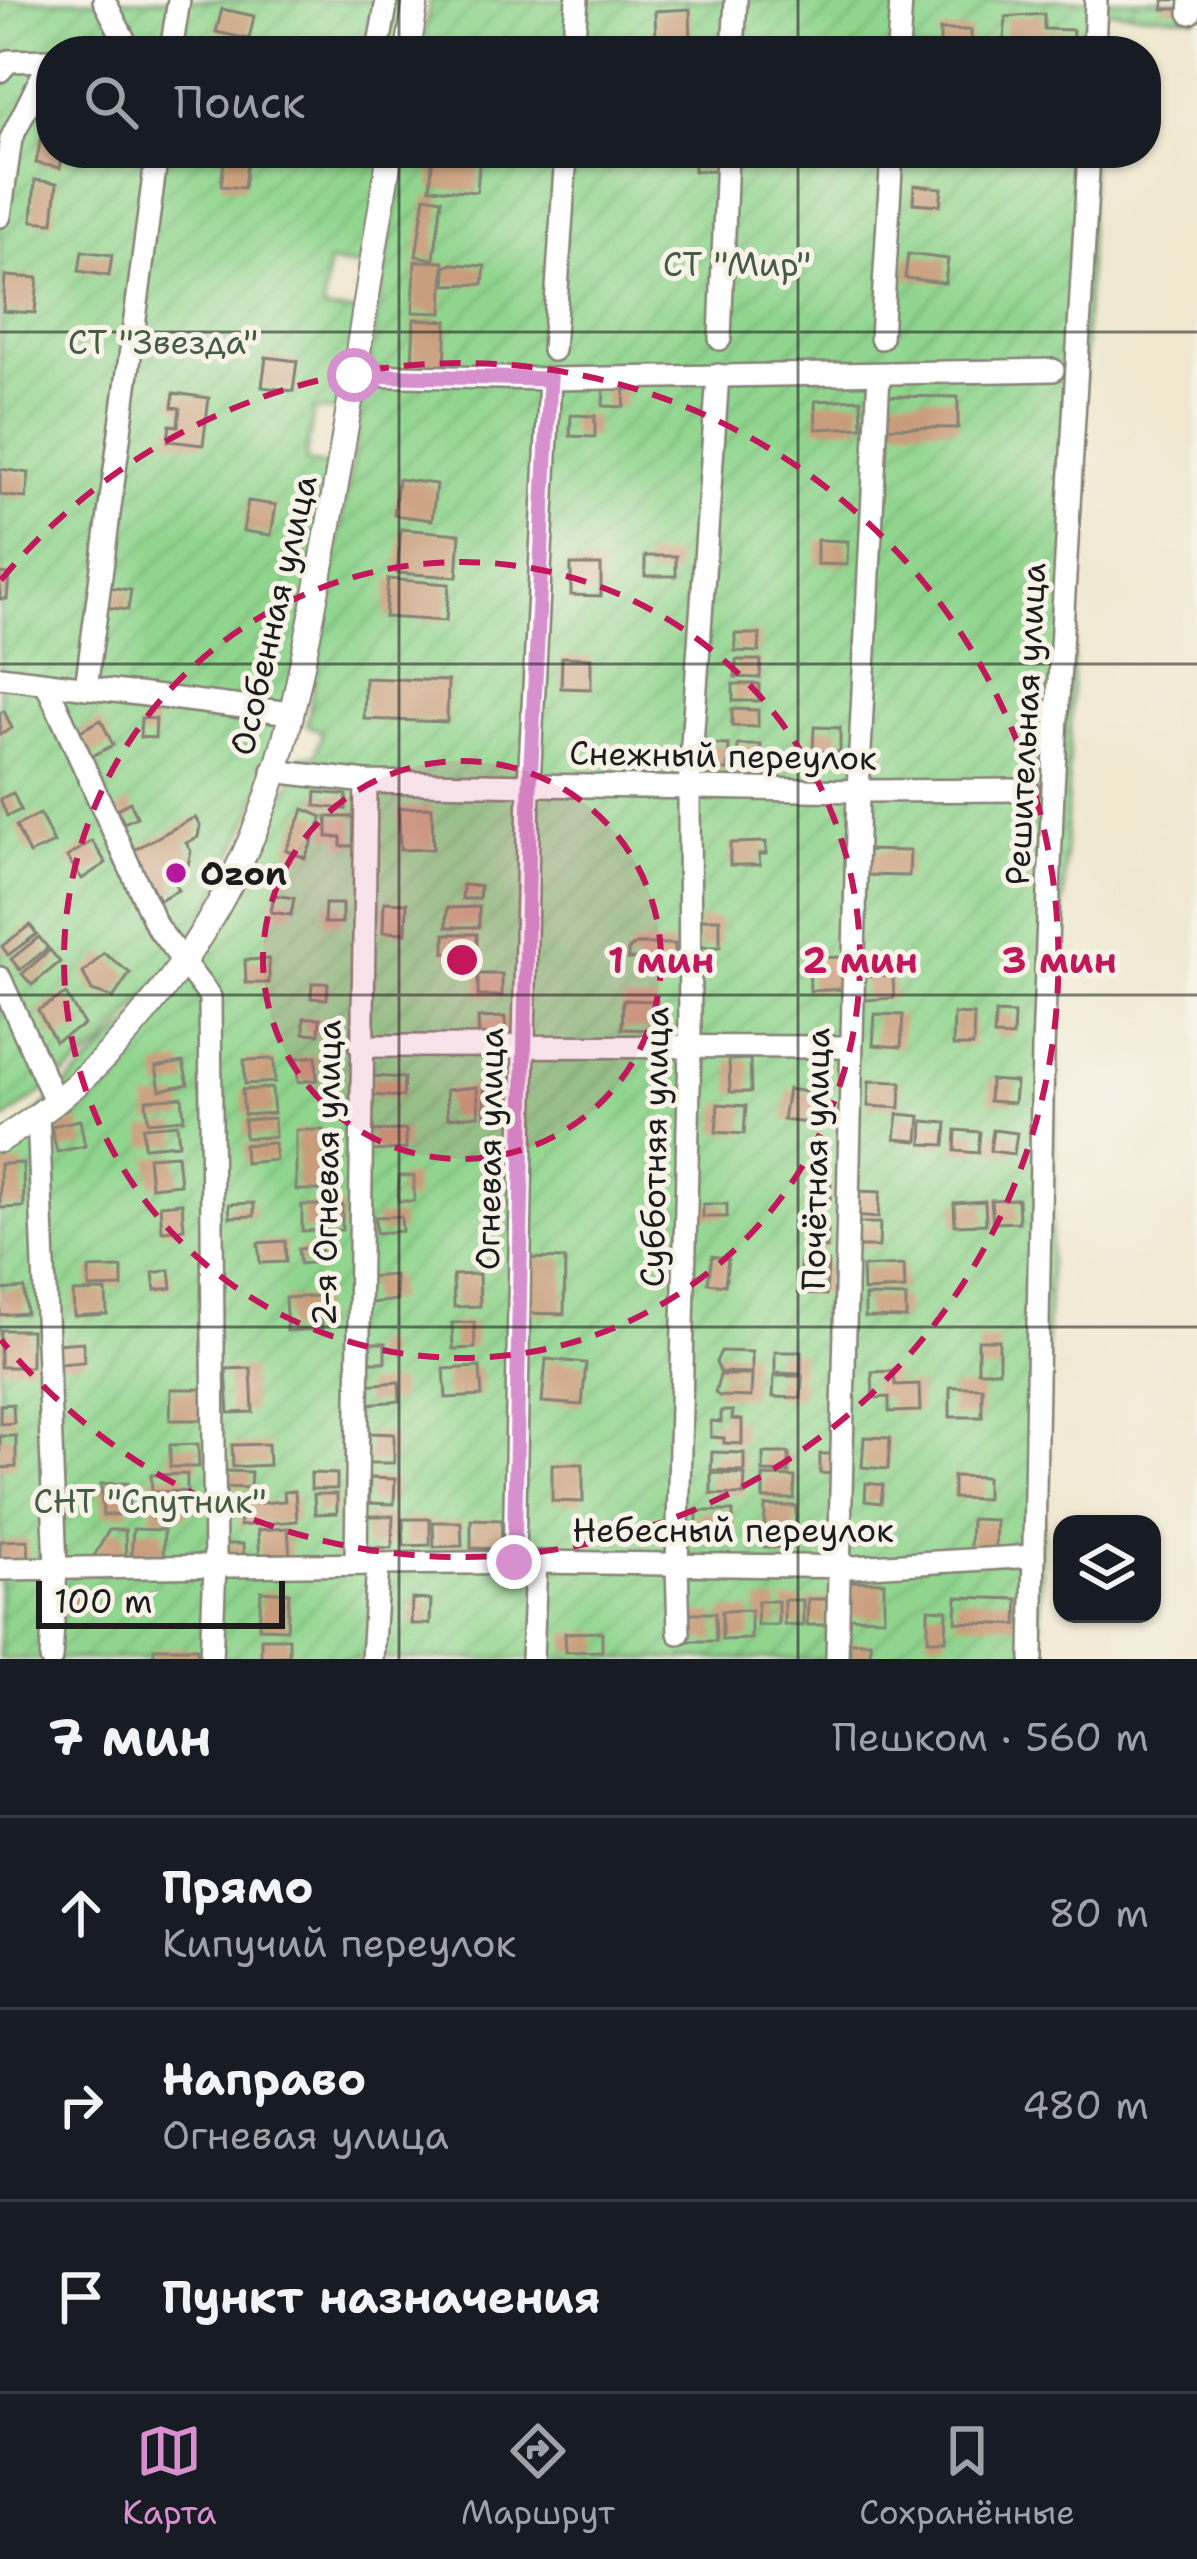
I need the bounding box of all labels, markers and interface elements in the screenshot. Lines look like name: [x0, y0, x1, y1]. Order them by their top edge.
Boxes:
search box: [36, 36, 1161, 168]
icon: search: [78, 69, 144, 135]
text: Поиск: [174, 72, 305, 132]
park label: СТ "Мир": [663, 242, 811, 287]
park label: СТ "Звезда": [68, 320, 258, 365]
route start: [327, 348, 381, 402]
street label: Особенная улица: [219, 471, 328, 760]
street label: Решительная улица: [995, 561, 1056, 887]
street label: Снежный переулок: [569, 730, 877, 781]
place label: Ozon: [200, 851, 287, 896]
marker: Ozon: [163, 860, 189, 886]
text: 1 мин: [608, 936, 714, 985]
text: 2 мин: [802, 936, 918, 985]
text: 3 мин: [1001, 936, 1117, 985]
centre of rings: [441, 939, 483, 981]
street label: Субботняя улица: [630, 1006, 679, 1288]
street label: 2-я Огневая улица: [301, 1019, 352, 1327]
street label: Огневая улица: [465, 1027, 514, 1271]
street label: Почётная улица: [791, 1027, 840, 1291]
park label: СНТ "Спутник": [33, 1479, 267, 1524]
street label: Небесный переулок: [572, 1508, 894, 1553]
map controls: [1053, 1515, 1161, 1623]
button: layers: [1053, 1515, 1161, 1623]
route end: [487, 1535, 541, 1589]
scale bar: [36, 1575, 285, 1628]
text: 100 m: [54, 1579, 153, 1624]
text: 7 мин: [48, 1703, 212, 1771]
text: Пешком · 560 m: [832, 1711, 1149, 1763]
text: Прямо: [162, 1857, 313, 1917]
icon: ahead: [48, 1880, 114, 1946]
text: 80 m: [1048, 1887, 1149, 1939]
text: Кипучий переулок: [162, 1917, 516, 1969]
text: Направо: [162, 2049, 366, 2109]
icon: right: [48, 2072, 114, 2138]
text: 480 m: [1022, 2079, 1149, 2131]
text: Огневая улица: [162, 2109, 449, 2161]
icon: arrive: [48, 2264, 114, 2330]
text: Пункт назначения: [162, 2267, 601, 2327]
tab: Карта: [122, 2418, 217, 2535]
tab: Маршрут: [461, 2418, 615, 2535]
tab: Сохранённые: [859, 2418, 1075, 2535]

